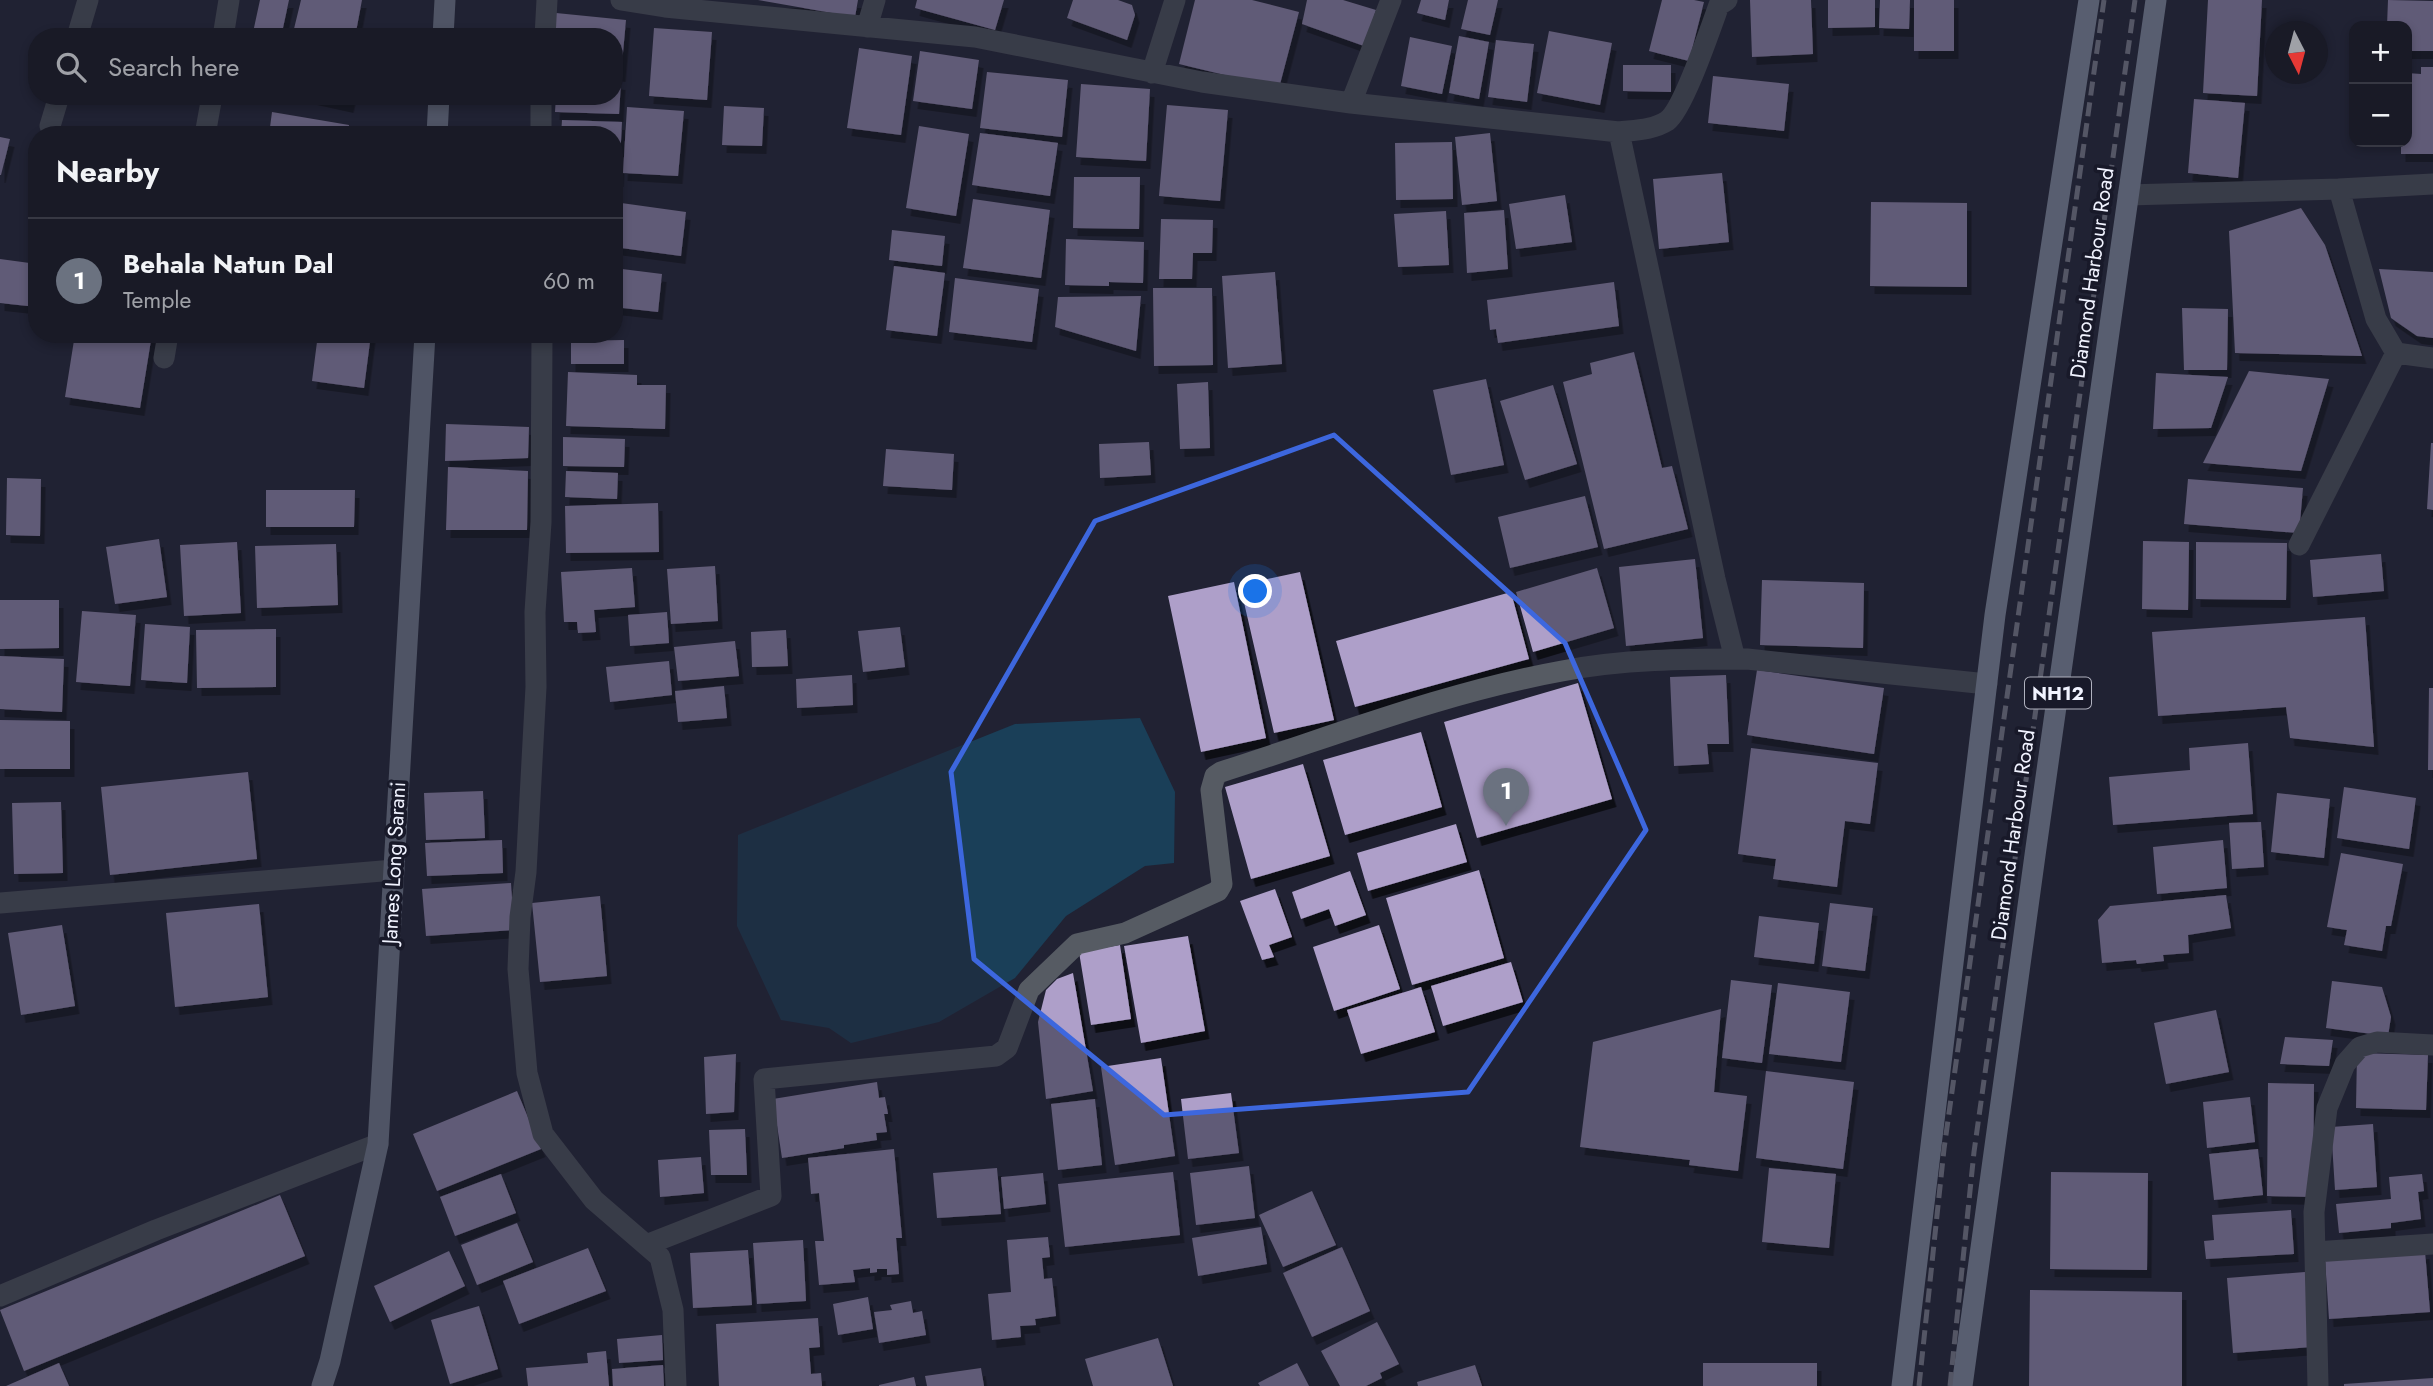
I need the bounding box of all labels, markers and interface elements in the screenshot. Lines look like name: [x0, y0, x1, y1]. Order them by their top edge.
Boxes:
north arrow: [2265, 21, 2328, 84]
map controls: [2349, 21, 2412, 147]
button: +: [2349, 21, 2412, 84]
search box: [28, 28, 623, 105]
icon: search: [52, 48, 90, 86]
text: Search here: [108, 48, 240, 86]
button: −: [2349, 84, 2412, 147]
text: Nearby: [56, 150, 159, 193]
street label: Diamond Harbour Road: [2062, 166, 2122, 380]
text: Behala Natun Dal: [123, 245, 334, 283]
text: 1: [73, 264, 85, 298]
text: 60 m: [543, 264, 595, 298]
text: Temple: [123, 283, 191, 317]
your location: [1238, 574, 1272, 608]
road number: NH12: [2025, 678, 2091, 708]
street label: Diamond Harbour Road: [1983, 728, 2043, 942]
pin: 1: [1483, 768, 1529, 826]
street label: James Long Sarani: [375, 781, 413, 948]

